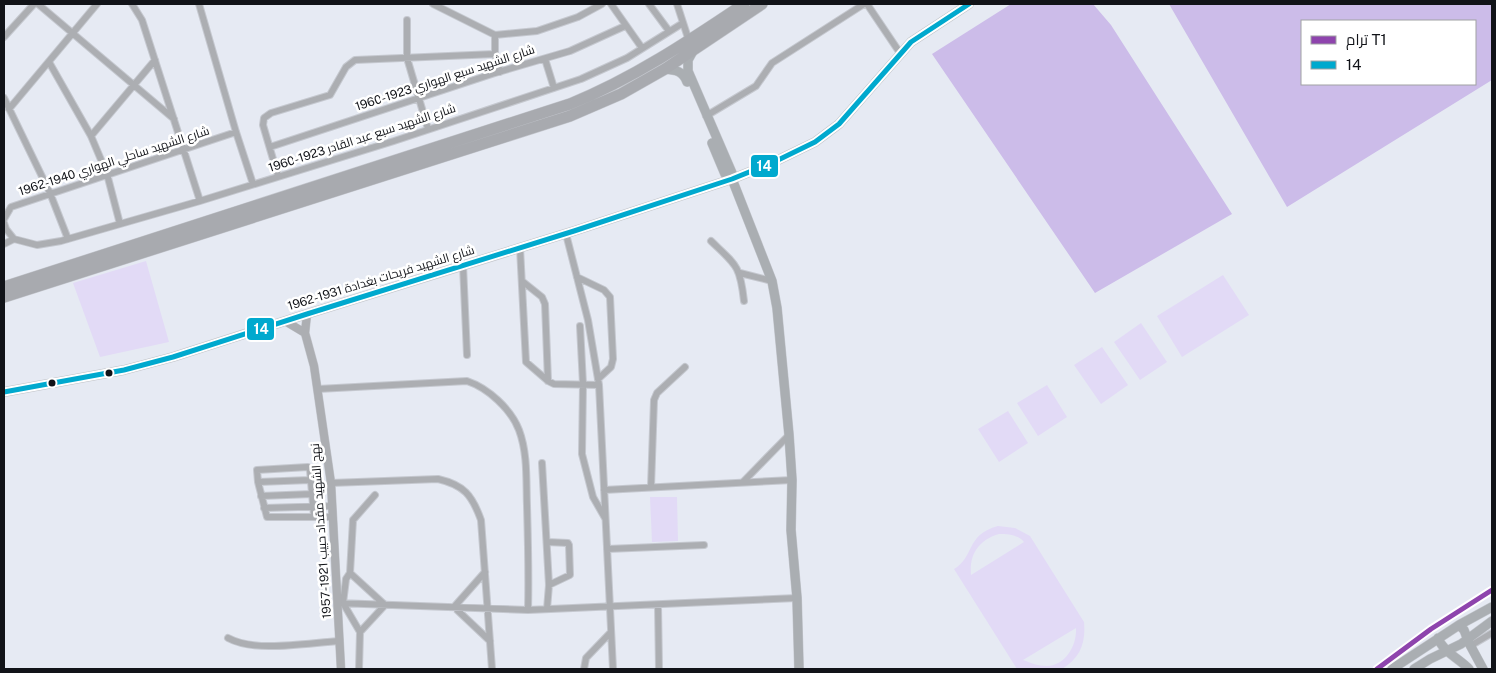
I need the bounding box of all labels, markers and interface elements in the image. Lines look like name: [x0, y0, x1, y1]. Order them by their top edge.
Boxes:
legend: [1301, 20, 1476, 85]
text: ترام T1: [1346, 31, 1387, 50]
street label: شارع الشهيد سبع الهواري 1923-1960: [354, 42, 537, 117]
text: 14: [1346, 56, 1362, 73]
street label: شارع الشهيد سبع عبد القادر 1923-1960: [267, 101, 458, 176]
street label: شارع الشهيد ساحلي الهواري 1940-1962: [17, 123, 212, 201]
line badge: 14: [750, 154, 779, 178]
text: 14: [756, 158, 772, 174]
street label: شارع الشهيد فريحات بغدادة 1931-1962: [286, 243, 476, 314]
line badge: 14: [246, 317, 275, 341]
text: 14: [253, 321, 269, 337]
unlabelled marker: [104, 368, 114, 378]
unlabelled marker: [47, 378, 57, 388]
street label: نهج الشهيد مقداد حبيب 1921-1957: [308, 443, 335, 619]

